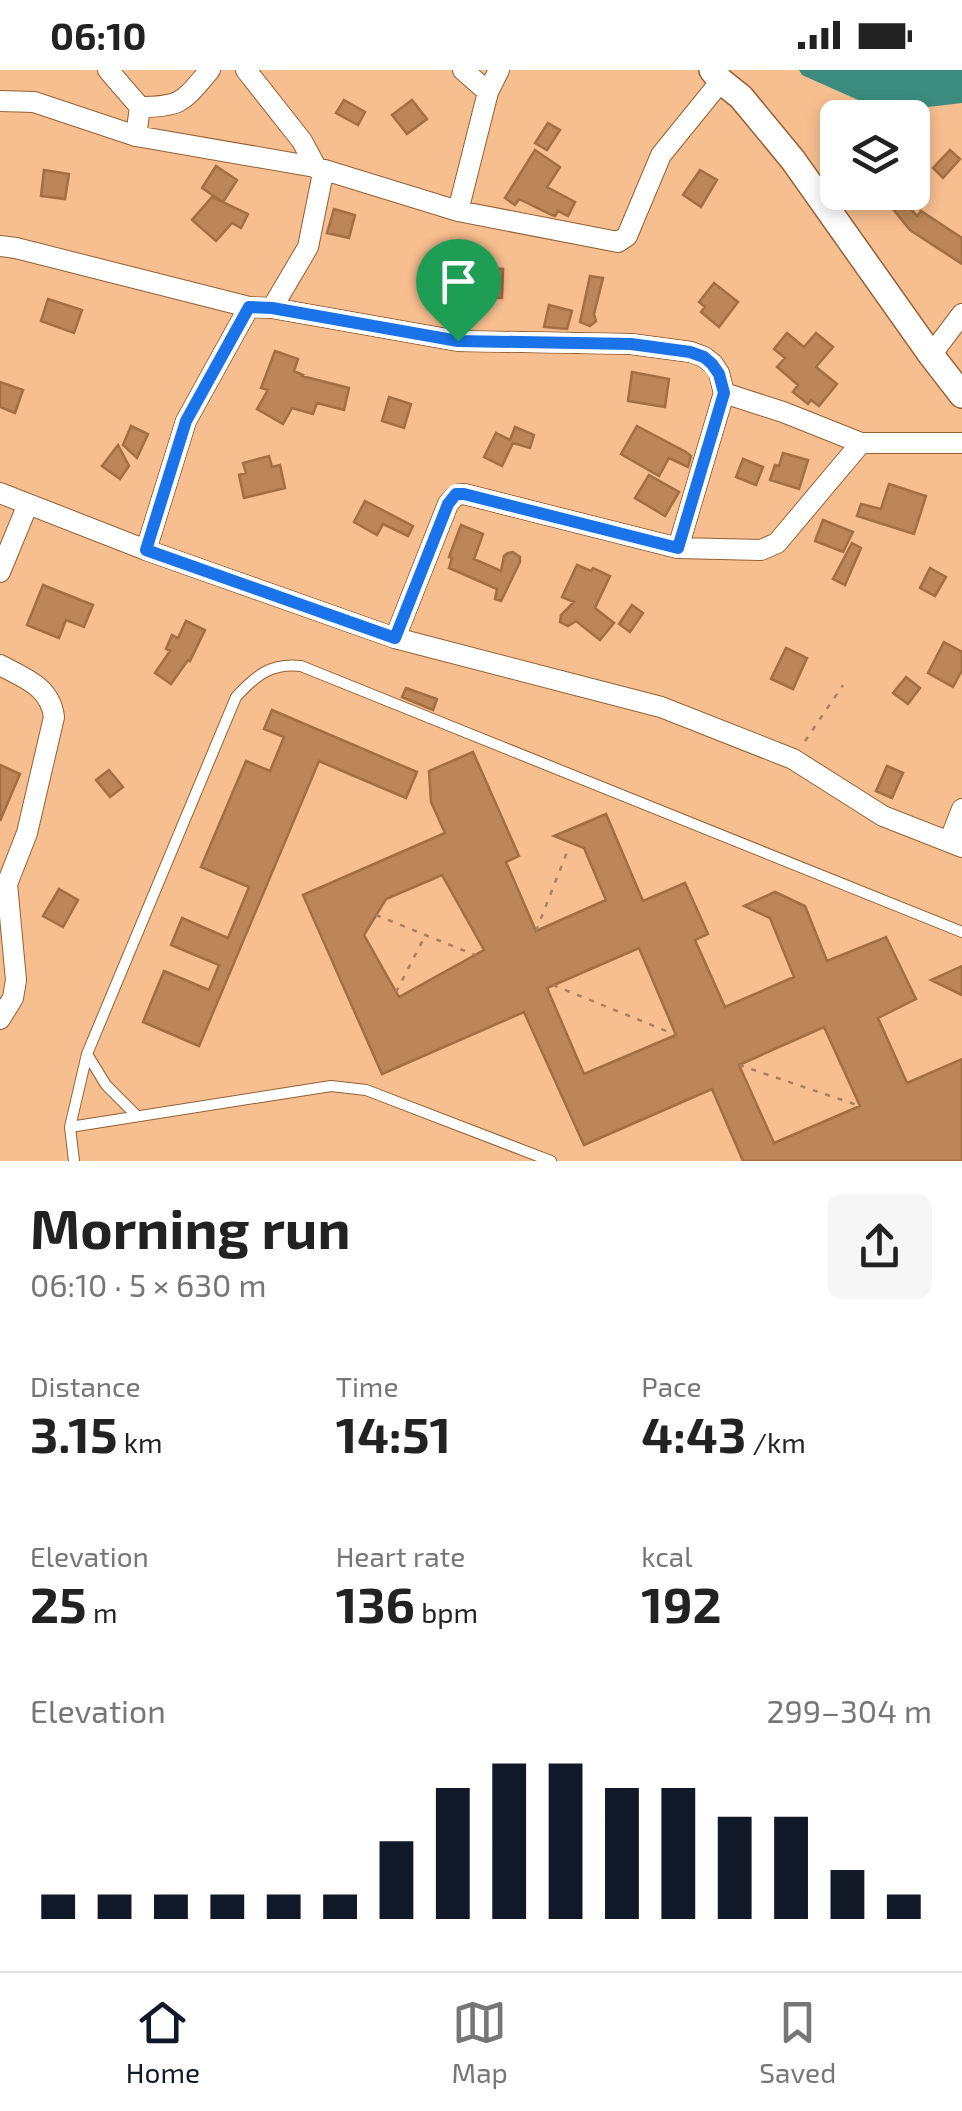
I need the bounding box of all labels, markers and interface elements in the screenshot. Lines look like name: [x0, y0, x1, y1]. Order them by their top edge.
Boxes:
text: 06:10: [50, 12, 147, 58]
map controls: [820, 100, 930, 210]
button: layers: [820, 100, 930, 210]
pin: [416, 239, 501, 342]
icon: arrive: [431, 254, 486, 309]
text: Morning run: [30, 1194, 351, 1260]
button: share: [827, 1194, 932, 1299]
text: 06:10 · 5 × 630 m: [30, 1265, 266, 1303]
text: Distance: [30, 1369, 141, 1403]
text: Time: [336, 1369, 398, 1403]
text: Pace: [641, 1369, 702, 1403]
text: 3.15: [30, 1403, 118, 1463]
text: 14:51: [336, 1403, 451, 1463]
text: 4:43: [641, 1403, 746, 1463]
text: km: [118, 1425, 163, 1459]
text: /km: [746, 1425, 806, 1459]
text: Elevation: [30, 1539, 149, 1573]
text: Heart rate: [336, 1539, 465, 1573]
text: kcal: [641, 1539, 693, 1573]
text: 25: [30, 1573, 87, 1633]
text: 136: [336, 1573, 415, 1633]
text: 192: [641, 1573, 721, 1633]
text: m: [87, 1595, 117, 1629]
text: bpm: [415, 1595, 478, 1629]
text: Elevation: [30, 1691, 166, 1729]
text: 299–304 m: [767, 1691, 932, 1729]
tab: Home: [126, 1995, 200, 2089]
tab: Map: [452, 1995, 508, 2089]
tab: Saved: [759, 1995, 836, 2089]

